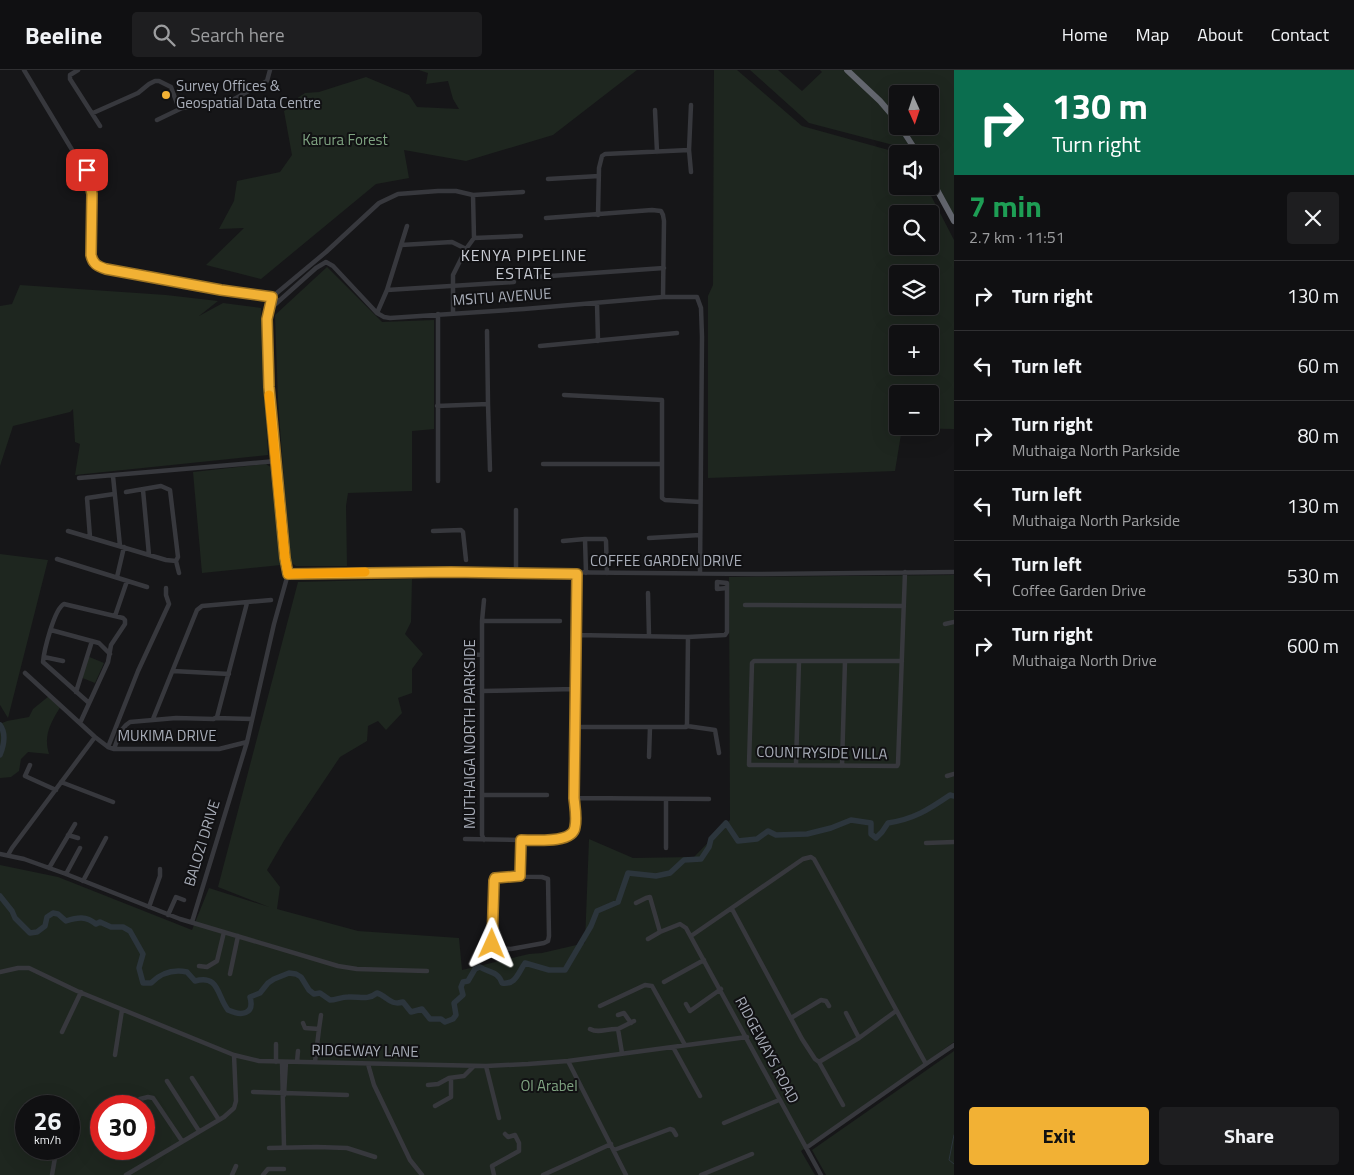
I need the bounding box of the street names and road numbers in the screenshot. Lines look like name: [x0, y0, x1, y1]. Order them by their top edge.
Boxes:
street label: MSITU AVENUE: [452, 282, 552, 311]
street label: COFFEE GARDEN DRIVE: [590, 549, 742, 572]
street label: MUTHAIGA NORTH PARKSIDE: [458, 639, 481, 829]
street label: MUKIMA DRIVE: [118, 724, 216, 747]
street label: COUNTRYSIDE VILLA: [756, 740, 888, 765]
street label: BALOZI DRIVE: [177, 797, 226, 889]
street label: RIDGEWAYS ROAD: [730, 992, 805, 1107]
street label: RIDGEWAY LANE: [311, 1038, 419, 1063]

